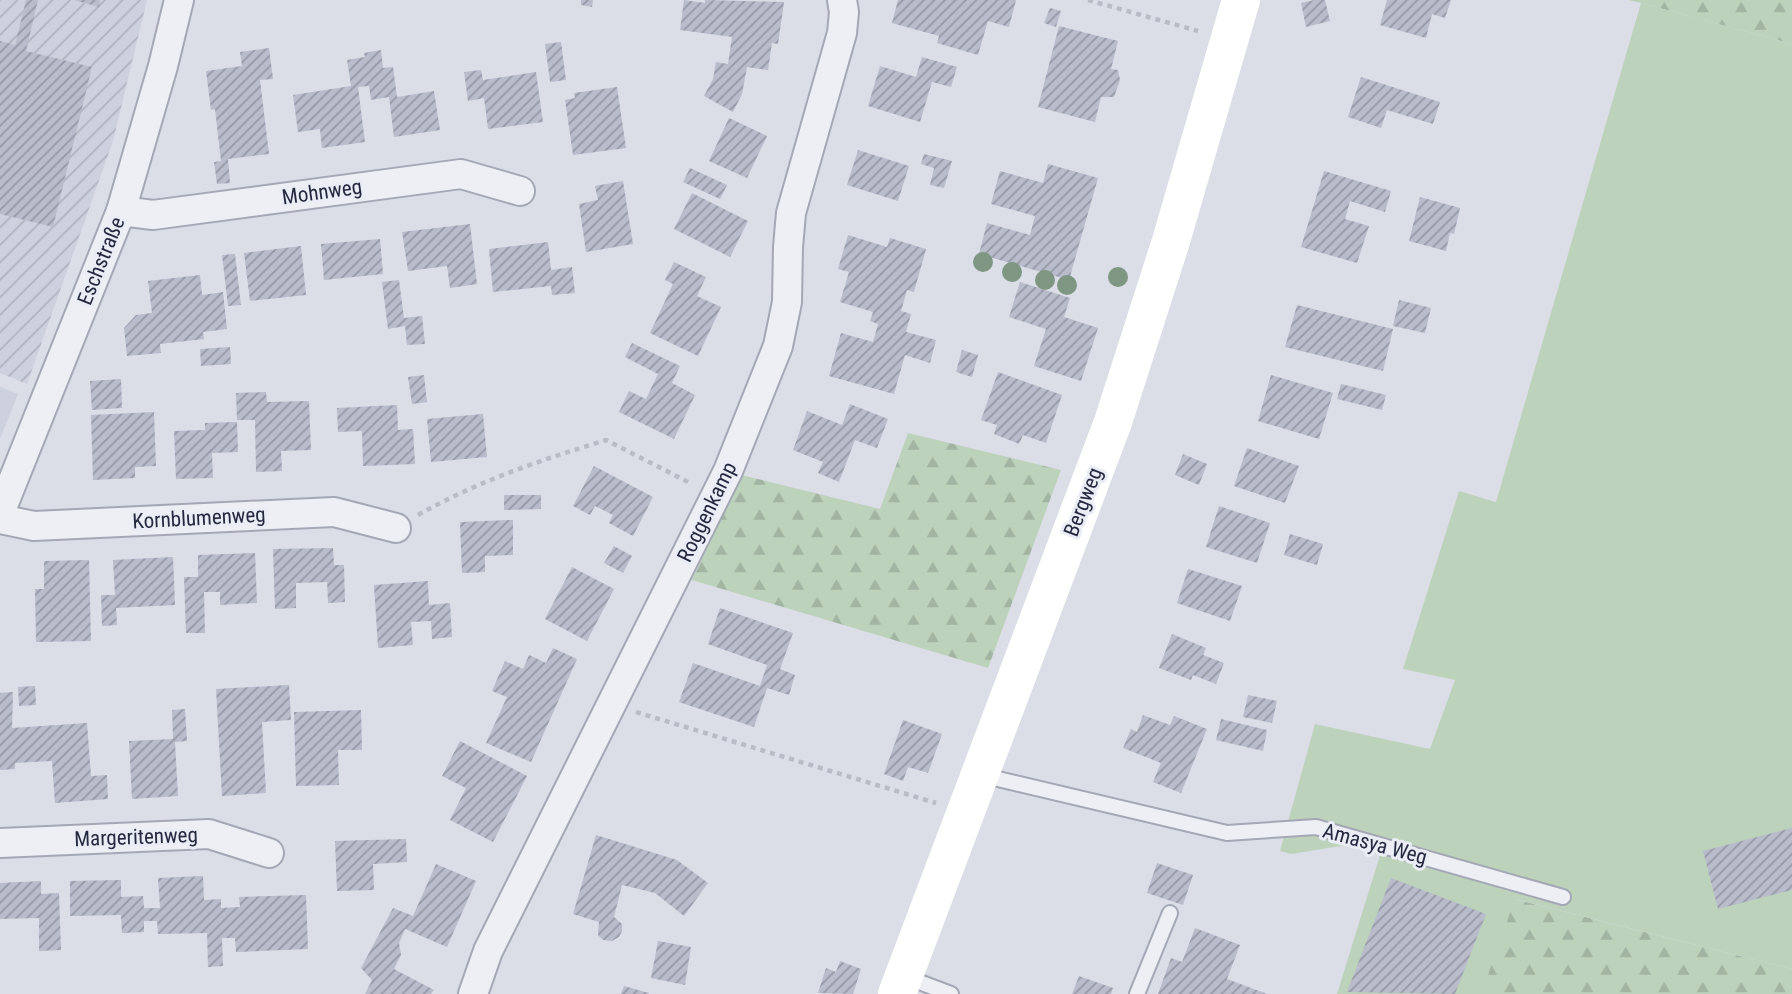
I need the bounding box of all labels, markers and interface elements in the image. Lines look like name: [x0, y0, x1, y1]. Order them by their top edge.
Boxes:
street label: Mohnweg: [280, 175, 364, 209]
street label: Eschstraße: [73, 213, 130, 308]
street label: Roggenkamp: [673, 458, 741, 566]
street label: Bergweg: [1059, 464, 1107, 540]
street label: Kornblumenweg: [132, 503, 266, 533]
street label: Amasya Weg: [1320, 819, 1430, 869]
street label: Margeritenweg: [74, 823, 198, 851]

